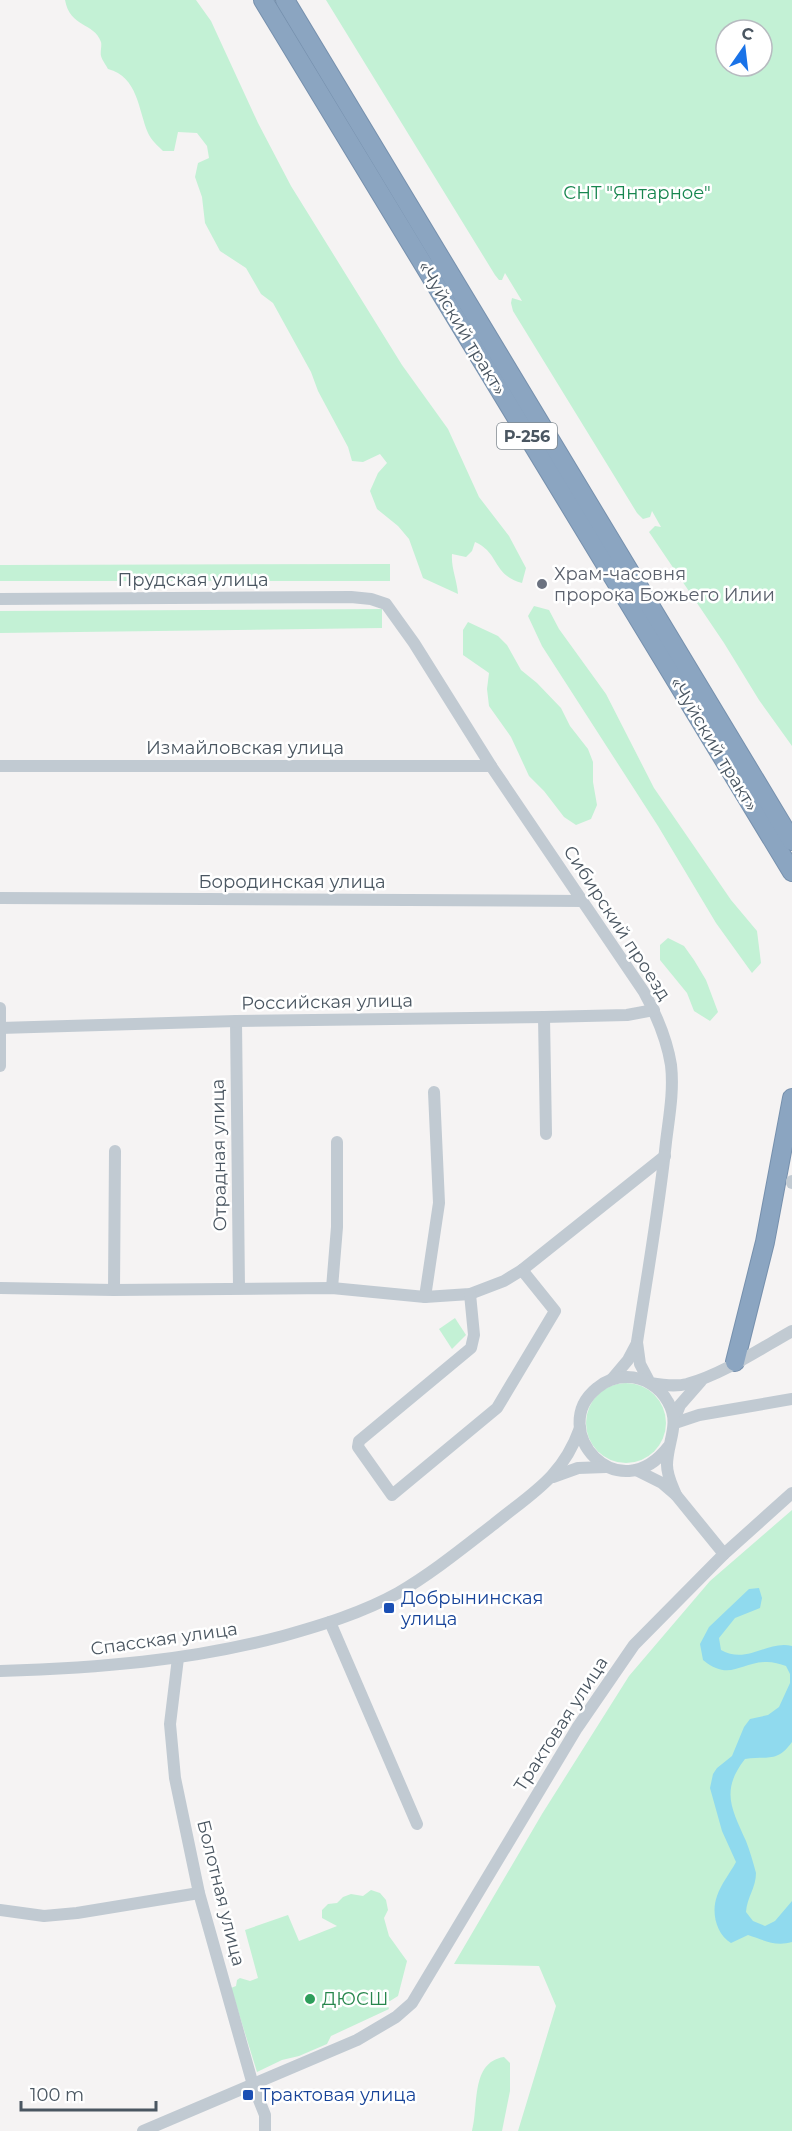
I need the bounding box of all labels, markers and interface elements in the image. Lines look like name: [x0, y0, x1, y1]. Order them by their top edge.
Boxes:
north arrow: [714, 18, 774, 78]
text: С: [740, 23, 756, 45]
park label: СНТ "Янтарное": [563, 182, 711, 204]
street label: «Чуйский тракт»: [413, 257, 511, 399]
road number: Р-256: [497, 423, 557, 449]
place label: Храм-часовня пророка Божьего Илии: [554, 563, 775, 606]
street label: Прудская улица: [118, 569, 269, 591]
marker: Храм-часовня пророка Божьего Илии: [535, 577, 549, 591]
street label: «Чуйский тракт»: [665, 673, 763, 815]
street label: Измайловская улица: [146, 737, 344, 759]
street label: Сибирский проезд: [559, 841, 675, 1005]
street label: Бородинская улица: [198, 871, 386, 893]
street label: Российская улица: [241, 990, 413, 1014]
street label: Отрадная улица: [207, 1079, 231, 1231]
place label: Добрынинская улица: [400, 1587, 543, 1630]
marker: Добрынинская улица: [382, 1601, 396, 1615]
street label: Спасская улица: [89, 1618, 239, 1660]
street label: Трактовая улица: [509, 1653, 613, 1795]
street label: Болотная улица: [192, 1818, 250, 1968]
place label: ДЮСШ: [322, 1988, 389, 2010]
marker: ДЮСШ: [303, 1992, 317, 2006]
scale bar: [21, 2074, 156, 2112]
text: 100 m: [30, 2084, 84, 2106]
place label: Трактовая улица: [260, 2084, 416, 2106]
marker: Трактовая улица: [241, 2088, 255, 2102]

